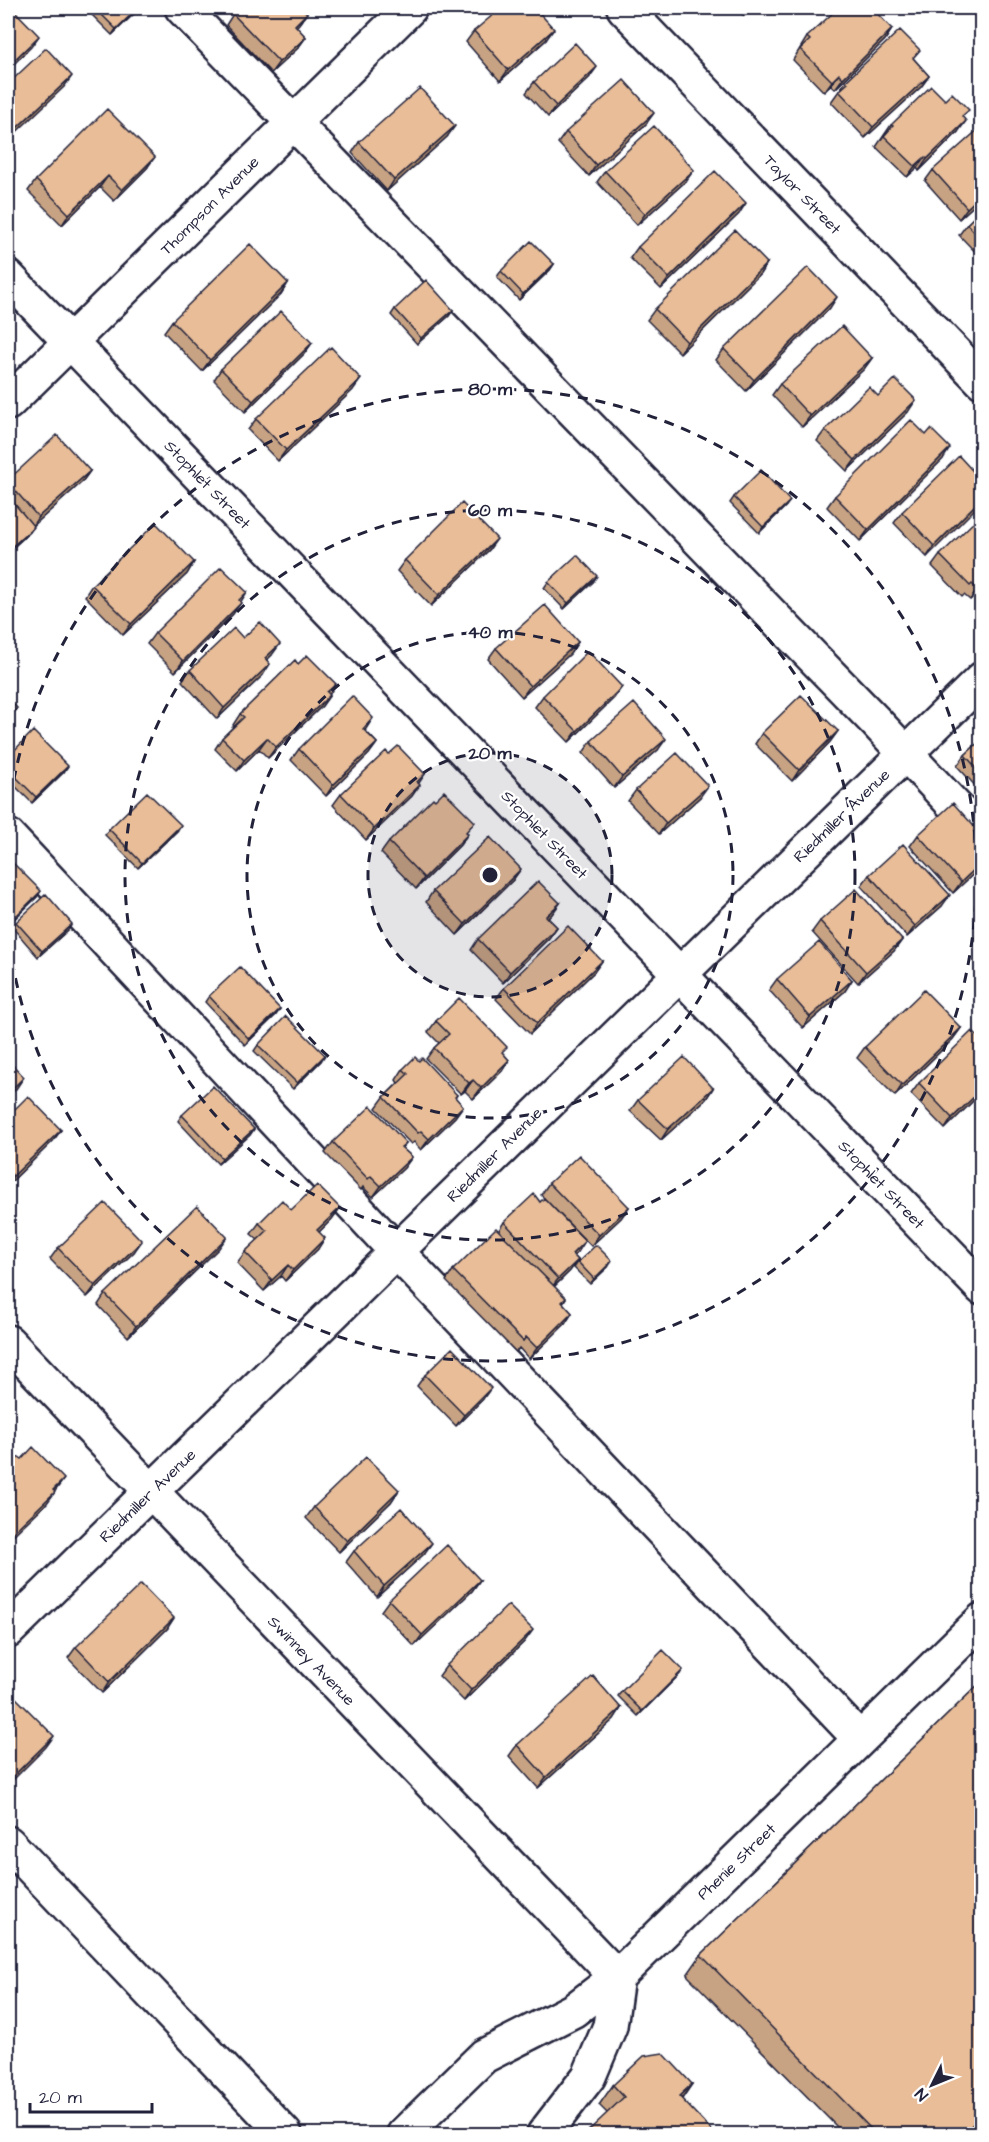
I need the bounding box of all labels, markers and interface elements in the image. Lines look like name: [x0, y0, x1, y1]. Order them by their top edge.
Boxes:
street label: Taylor Street: [758, 150, 846, 240]
street label: Thompson Avenue: [155, 151, 264, 260]
text: 80 m: [468, 377, 513, 402]
street label: Stophlet Street: [159, 435, 256, 534]
text: 60 m: [468, 498, 513, 523]
text: 40 m: [468, 620, 513, 645]
text: 20 m: [468, 741, 512, 766]
street label: Riedmiller Avenue: [789, 764, 895, 868]
street label: Stophlet Street: [496, 785, 593, 884]
centre of rings: [480, 865, 500, 885]
street label: Riedmiller Avenue: [442, 1102, 547, 1207]
street label: Stophlet Street: [833, 1135, 930, 1234]
street label: Riedmiller Avenue: [95, 1444, 201, 1548]
street label: Swinney Avenue: [262, 1611, 360, 1712]
street label: Phenie Street: [693, 1818, 781, 1905]
north arrow: [902, 2055, 962, 2115]
scale bar: [30, 2076, 152, 2114]
text: N: [910, 2083, 933, 2106]
text: 20 m: [39, 2085, 82, 2110]

